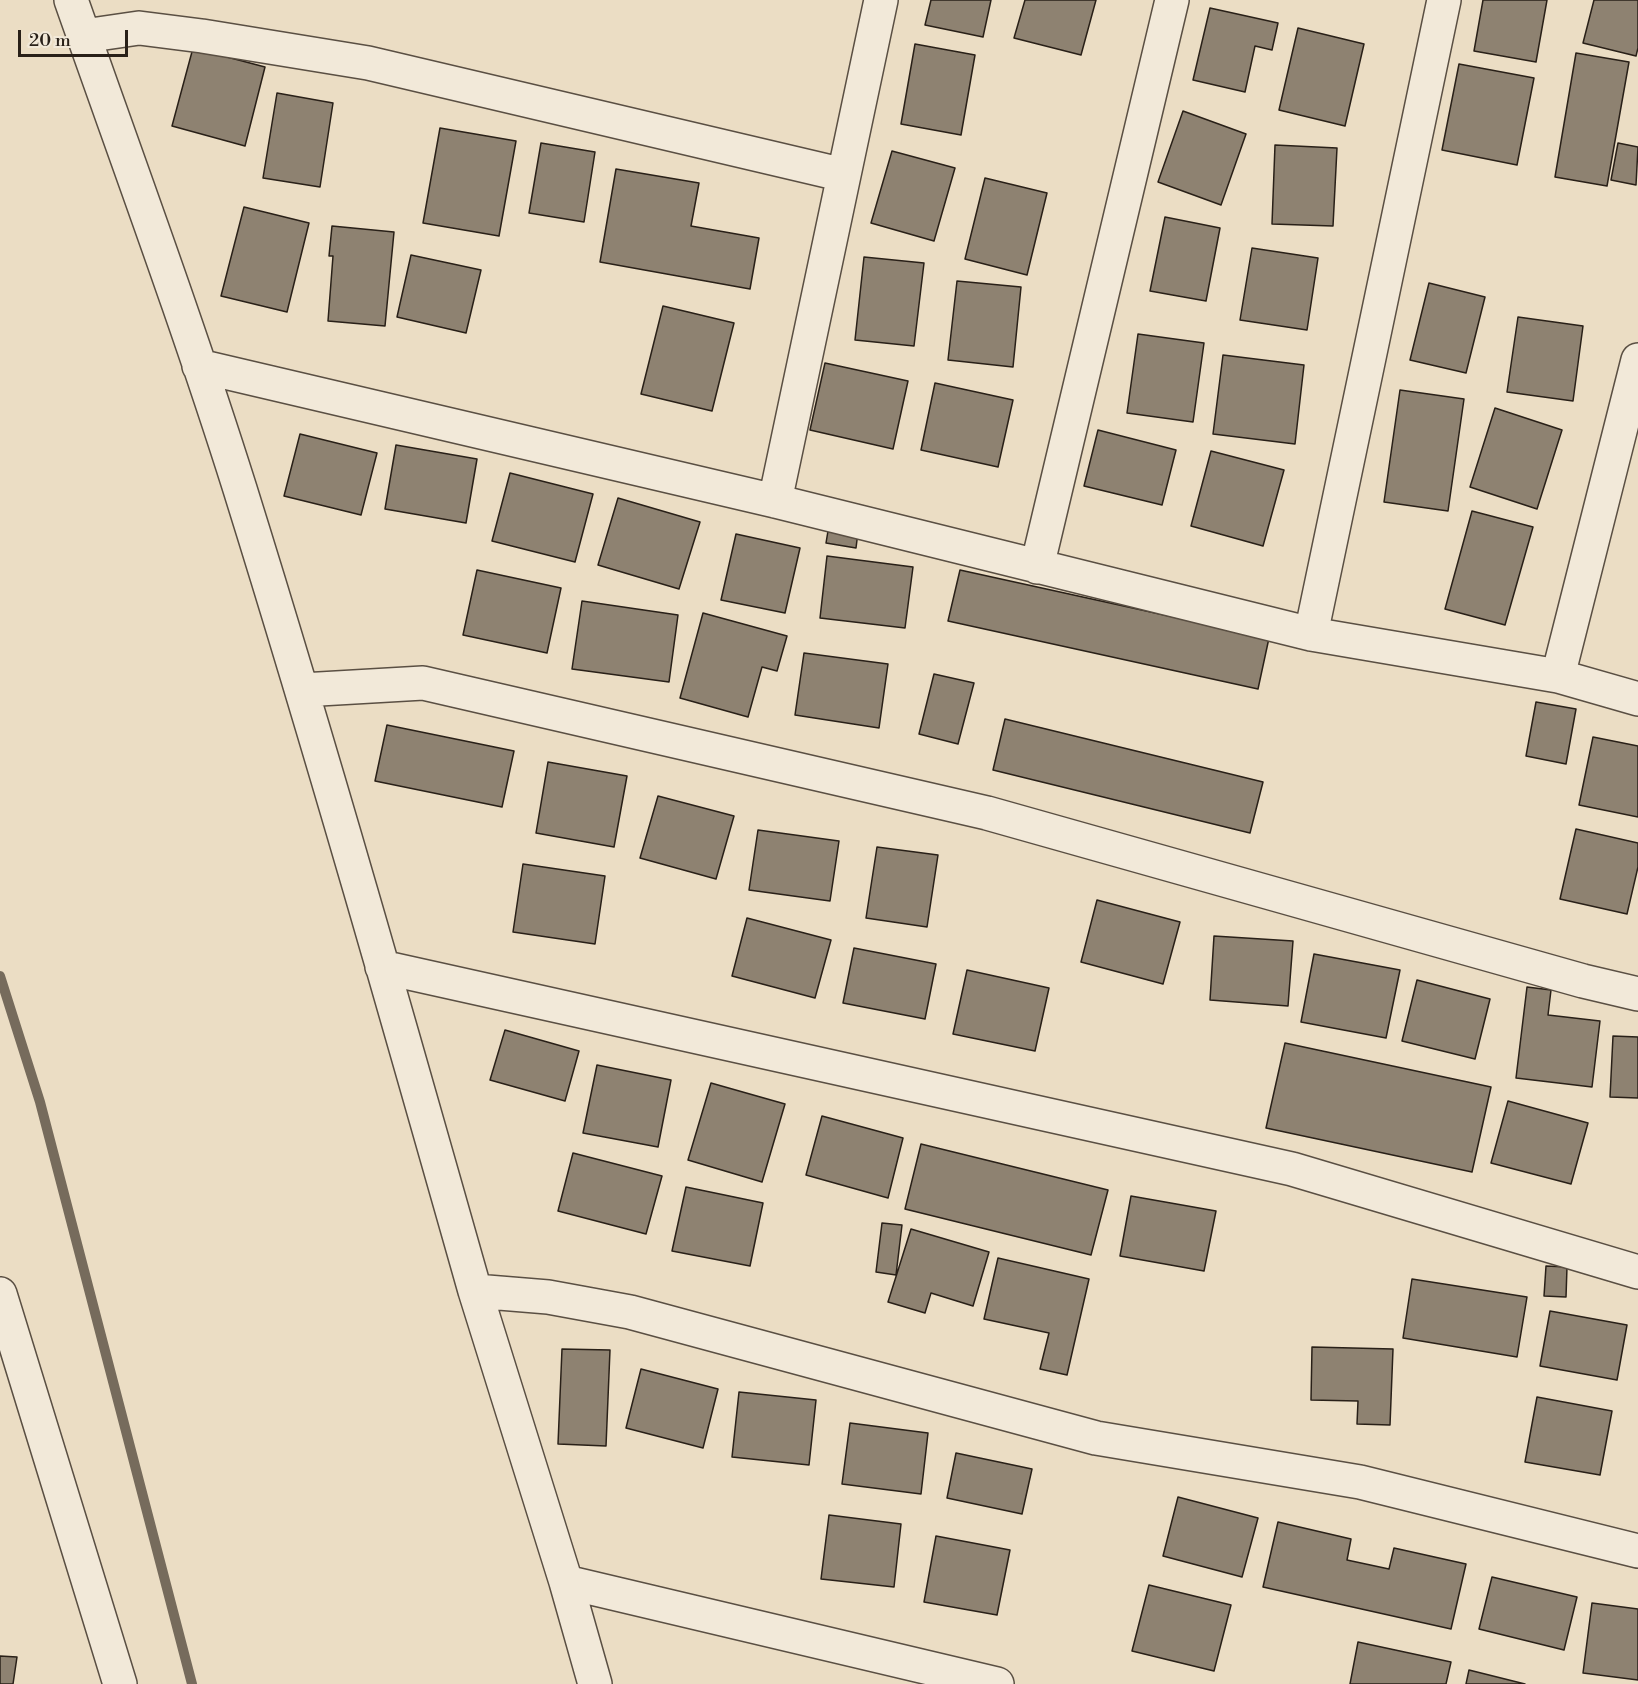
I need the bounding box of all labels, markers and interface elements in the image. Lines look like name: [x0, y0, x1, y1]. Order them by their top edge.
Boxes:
scale bar: [21, 18, 130, 56]
text: 20 m: [29, 29, 71, 52]

